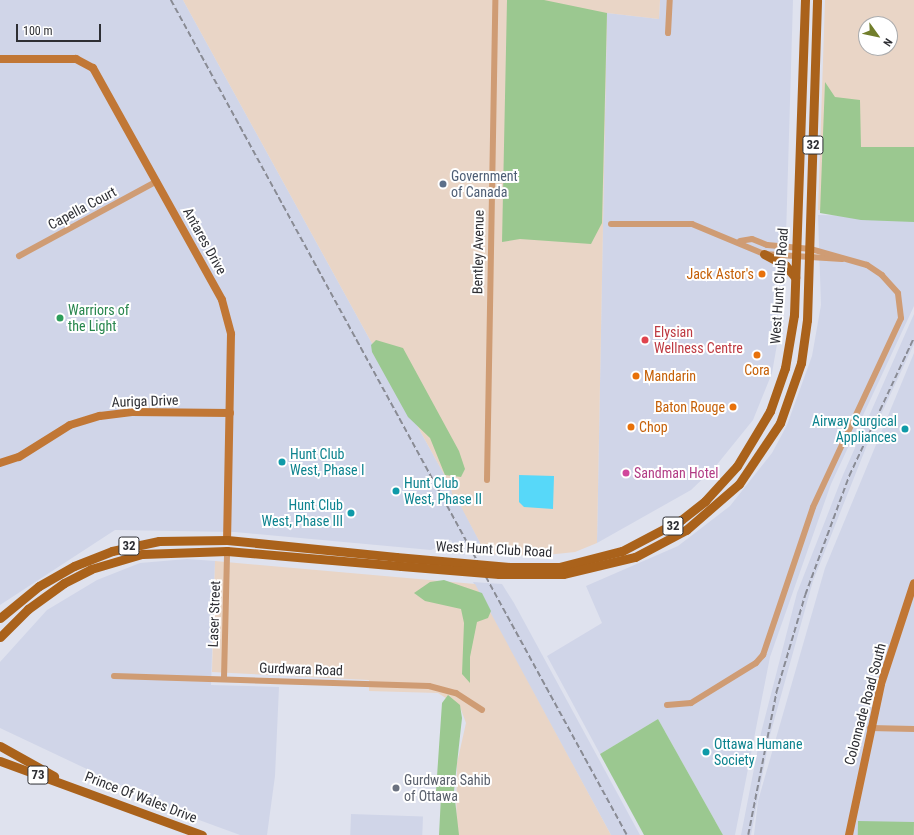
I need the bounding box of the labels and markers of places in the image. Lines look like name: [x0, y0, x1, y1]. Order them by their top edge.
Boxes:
place label: Government of Canada: [451, 168, 518, 200]
marker: Government of Canada: [438, 179, 448, 189]
place label: Jack Astor's: [686, 266, 754, 282]
marker: Jack Astor's: [757, 269, 767, 279]
place label: Warriors of the Light: [68, 302, 129, 334]
marker: Warriors of the Light: [55, 313, 65, 323]
place label: Elysian Wellness Centre: [654, 324, 743, 356]
marker: Elysian Wellness Centre: [639, 334, 651, 346]
marker: Cora: [752, 350, 762, 360]
place label: Cora: [744, 362, 770, 378]
place label: Mandarin: [644, 368, 696, 384]
marker: Mandarin: [631, 371, 641, 381]
place label: Baton Rouge: [655, 399, 725, 415]
marker: Baton Rouge: [728, 402, 738, 412]
place label: Airway Surgical Appliances: [812, 413, 897, 446]
place label: Chop: [639, 419, 668, 435]
marker: Chop: [626, 422, 636, 432]
marker: Airway Surgical Appliances: [900, 424, 910, 434]
place label: Hunt Club West, Phase I: [290, 446, 364, 478]
marker: Hunt Club West, Phase I: [277, 457, 287, 467]
place label: Sandman Hotel: [634, 465, 719, 481]
marker: Sandman Hotel: [621, 468, 631, 478]
place label: Hunt Club West, Phase II: [404, 475, 482, 508]
marker: Hunt Club West, Phase II: [391, 486, 401, 496]
place label: Hunt Club West, Phase III: [262, 497, 343, 530]
marker: Hunt Club West, Phase III: [346, 508, 356, 518]
place label: Ottawa Humane Society: [714, 736, 802, 768]
marker: Ottawa Humane Society: [701, 747, 711, 757]
place label: Gurdwara Sahib of Ottawa: [404, 772, 491, 804]
marker: Gurdwara Sahib of Ottawa: [391, 783, 401, 793]

